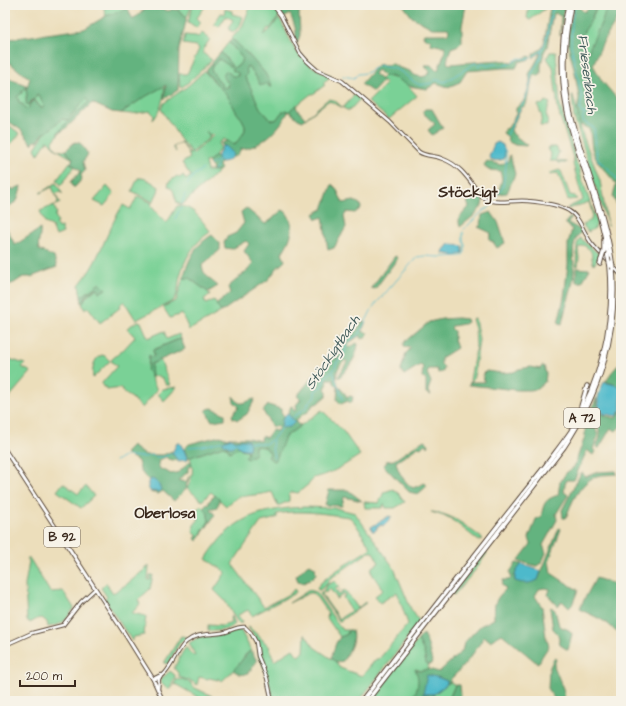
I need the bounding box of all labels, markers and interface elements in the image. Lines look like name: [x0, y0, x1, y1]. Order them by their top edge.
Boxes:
water label: Friesenbach: [572, 33, 602, 116]
district label: Stöckigt: [438, 182, 498, 205]
water label: Stöckigtbach: [301, 311, 366, 394]
road number: A 72: [564, 408, 600, 428]
district label: Oberlosa: [135, 503, 196, 524]
road number: B 92: [44, 527, 80, 547]
scale bar: [20, 662, 75, 688]
text: 200 m: [26, 668, 63, 685]

